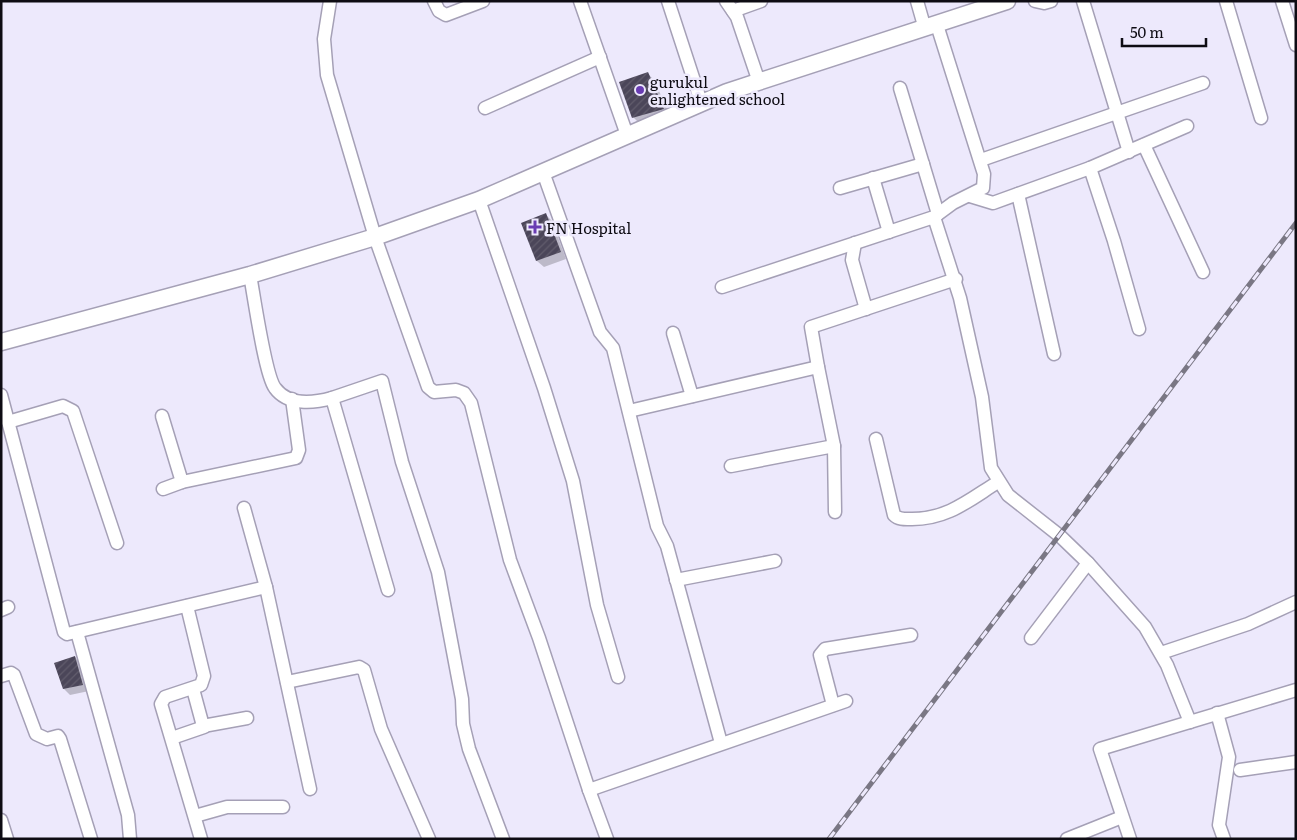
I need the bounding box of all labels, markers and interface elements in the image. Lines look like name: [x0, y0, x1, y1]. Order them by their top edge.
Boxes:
scale bar: [1122, 15, 1206, 47]
text: 50 m: [1130, 20, 1164, 43]
place label: gurukul enlightened school: [650, 70, 785, 110]
marker: gurukul enlightened school: [634, 84, 646, 96]
place label: FN Hospital: [546, 216, 631, 239]
marker: FN Hospital: [528, 220, 542, 234]

